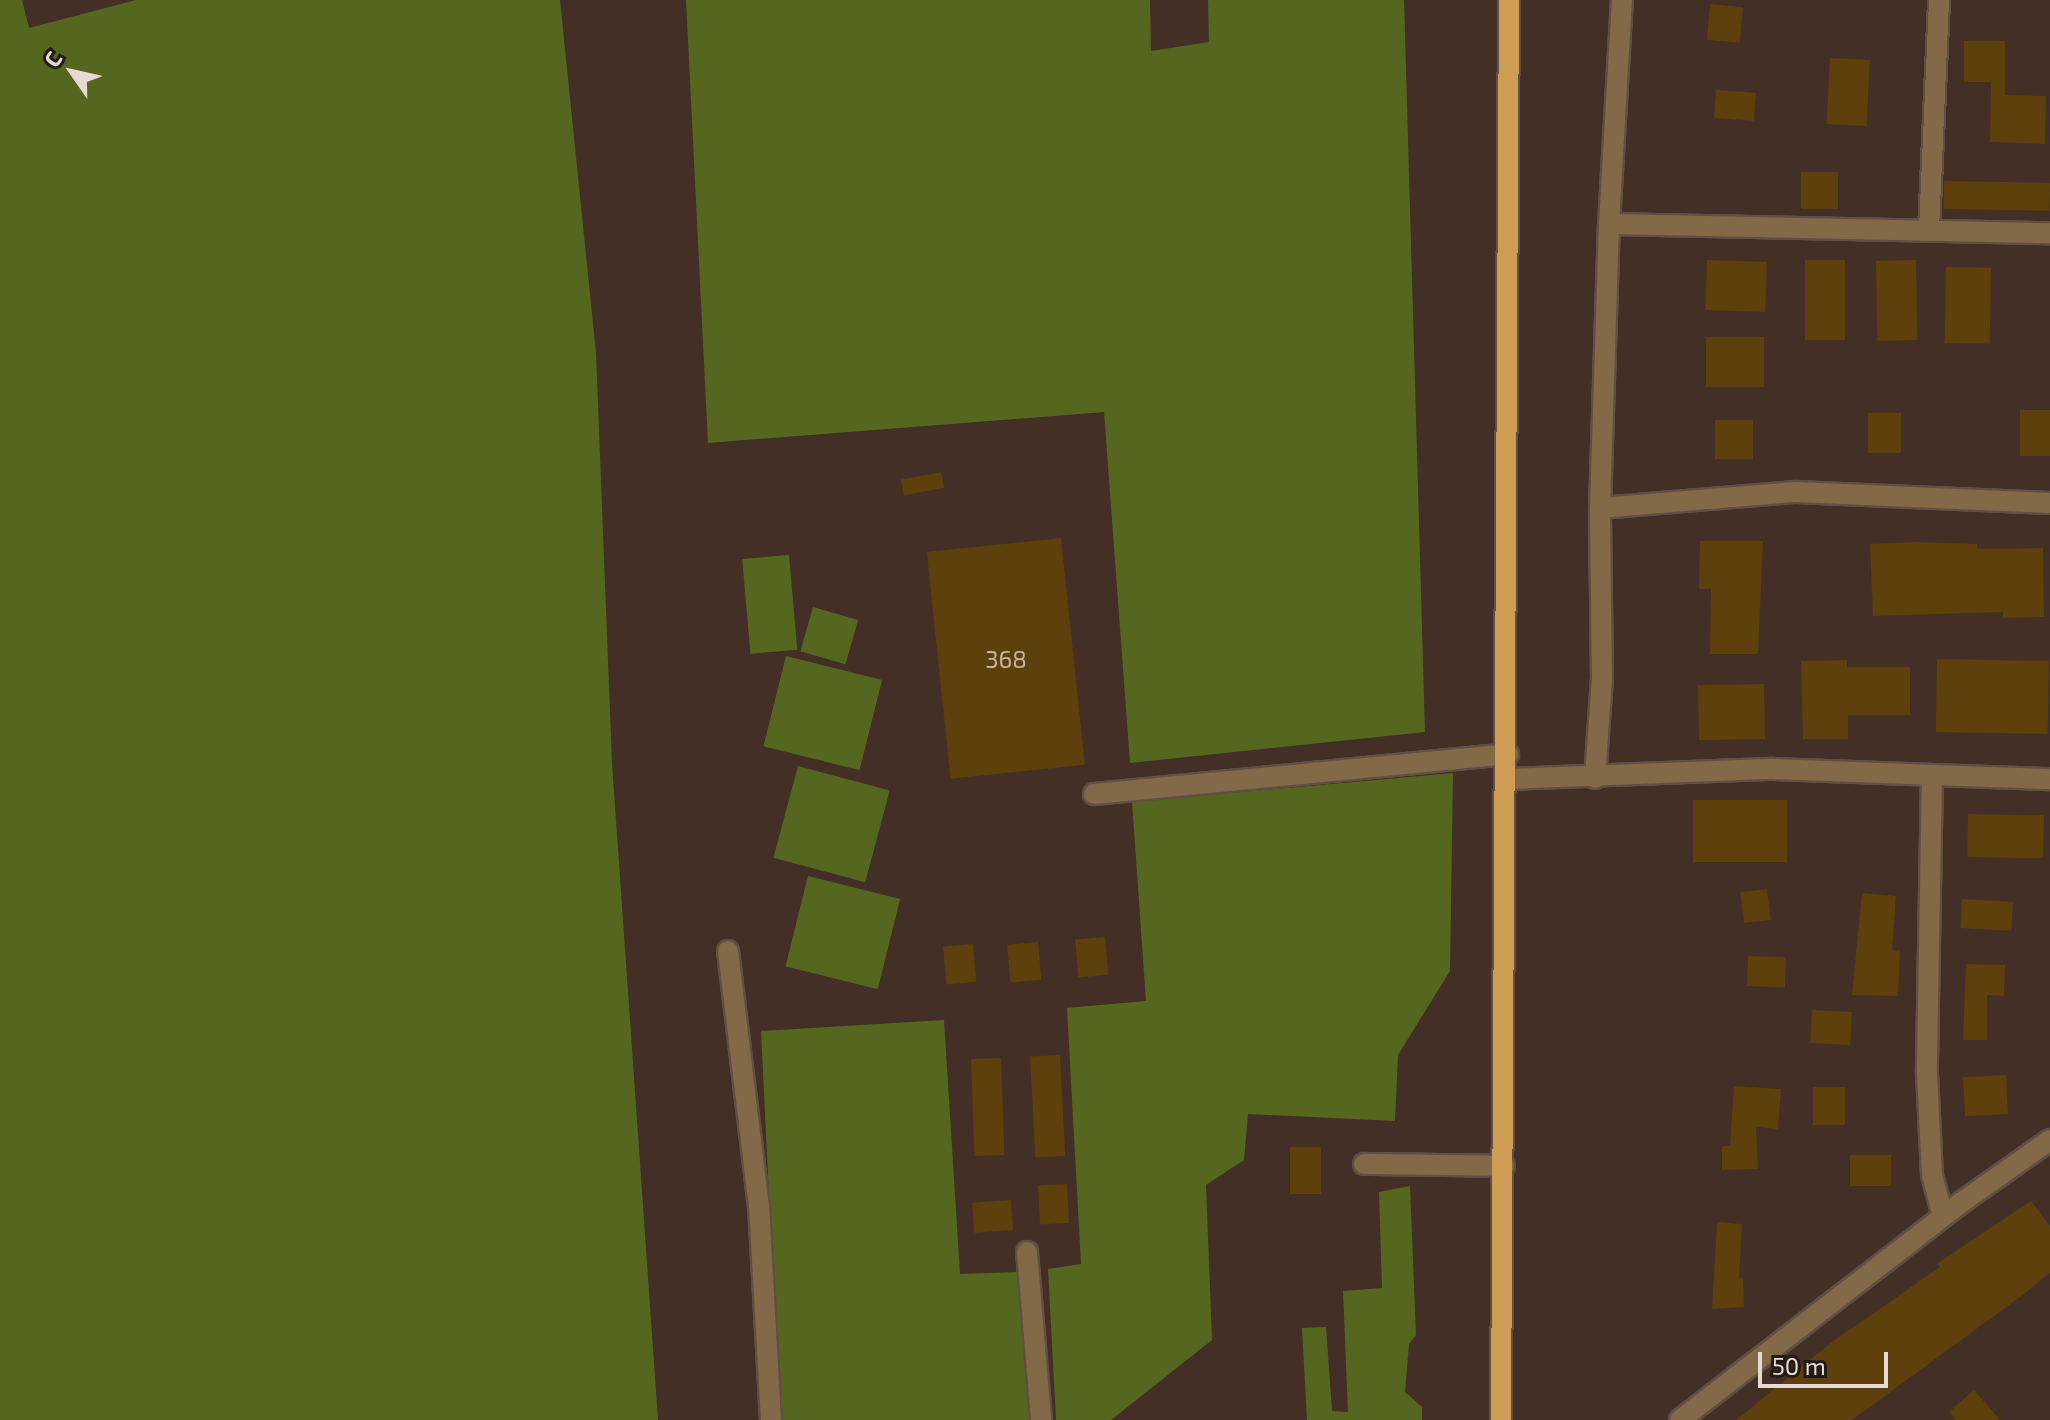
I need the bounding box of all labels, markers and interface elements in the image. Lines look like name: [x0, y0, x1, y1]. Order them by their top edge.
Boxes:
north arrow: [32, 32, 112, 112]
text: С: [38, 46, 66, 71]
house number: 368: [985, 645, 1027, 673]
scale bar: [1762, 1336, 1892, 1386]
text: 50 m: [1772, 1351, 1826, 1380]

